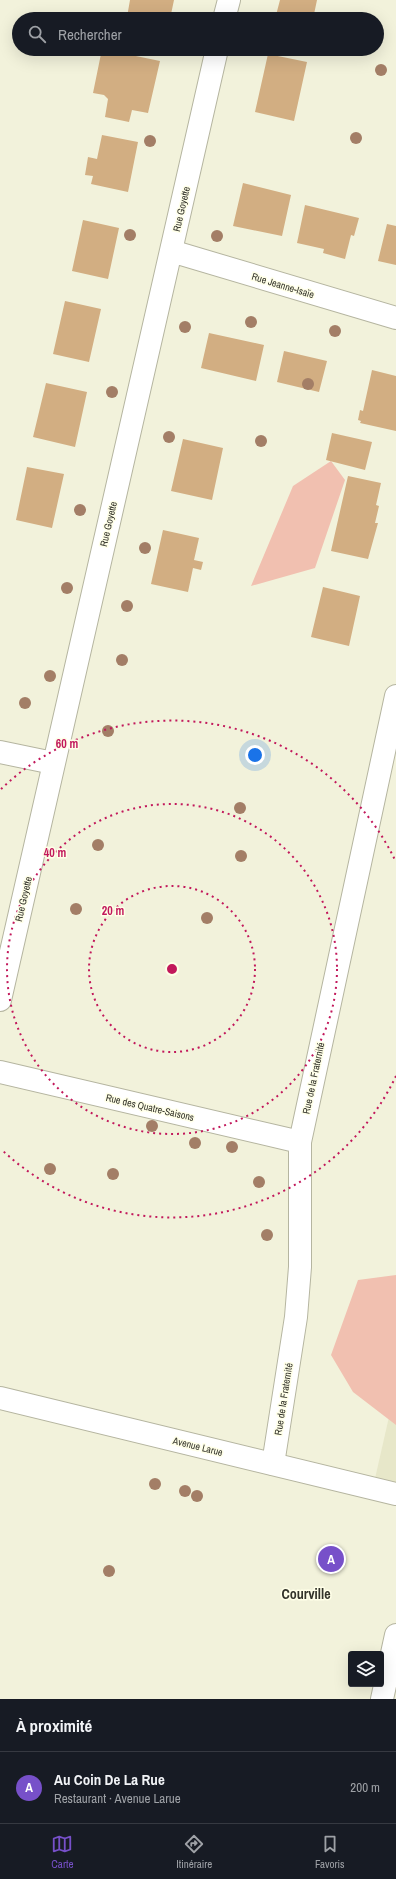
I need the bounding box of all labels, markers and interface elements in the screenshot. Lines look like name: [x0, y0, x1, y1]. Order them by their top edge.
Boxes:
search box: [12, 12, 384, 56]
icon: search: [26, 23, 48, 45]
text: Rechercher: [58, 24, 122, 45]
street label: Rue Goyette: [170, 185, 193, 233]
street label: Rue Jeanne-Isaïe: [250, 270, 316, 301]
street label: Rue Goyette: [97, 500, 120, 548]
text: 60 m: [56, 736, 78, 752]
your location: [245, 745, 265, 765]
text: 40 m: [44, 845, 66, 861]
street label: Rue Goyette: [12, 875, 35, 923]
text: 20 m: [102, 903, 124, 919]
centre of rings: [165, 962, 179, 976]
street label: Rue de la Fraternité: [300, 1041, 328, 1115]
street label: Rue des Quatre-Saisons: [104, 1091, 195, 1124]
street label: Rue de la Fraternité: [271, 1362, 296, 1436]
street label: Avenue Larue: [171, 1434, 225, 1459]
pin: A: [318, 1544, 344, 1574]
district label: Courville: [281, 1585, 331, 1603]
map controls: [348, 1651, 384, 1687]
button: layers: [348, 1651, 384, 1687]
text: À proximité: [16, 1714, 92, 1737]
text: Au Coin De La Rue: [54, 1769, 165, 1790]
text: A: [25, 1779, 33, 1796]
text: 200 m: [350, 1779, 380, 1796]
text: Restaurant · Avenue Larue: [54, 1790, 181, 1807]
tab: Carte: [51, 1833, 73, 1871]
tab: Itinéraire: [176, 1833, 212, 1871]
tab: Favoris: [315, 1833, 345, 1871]

